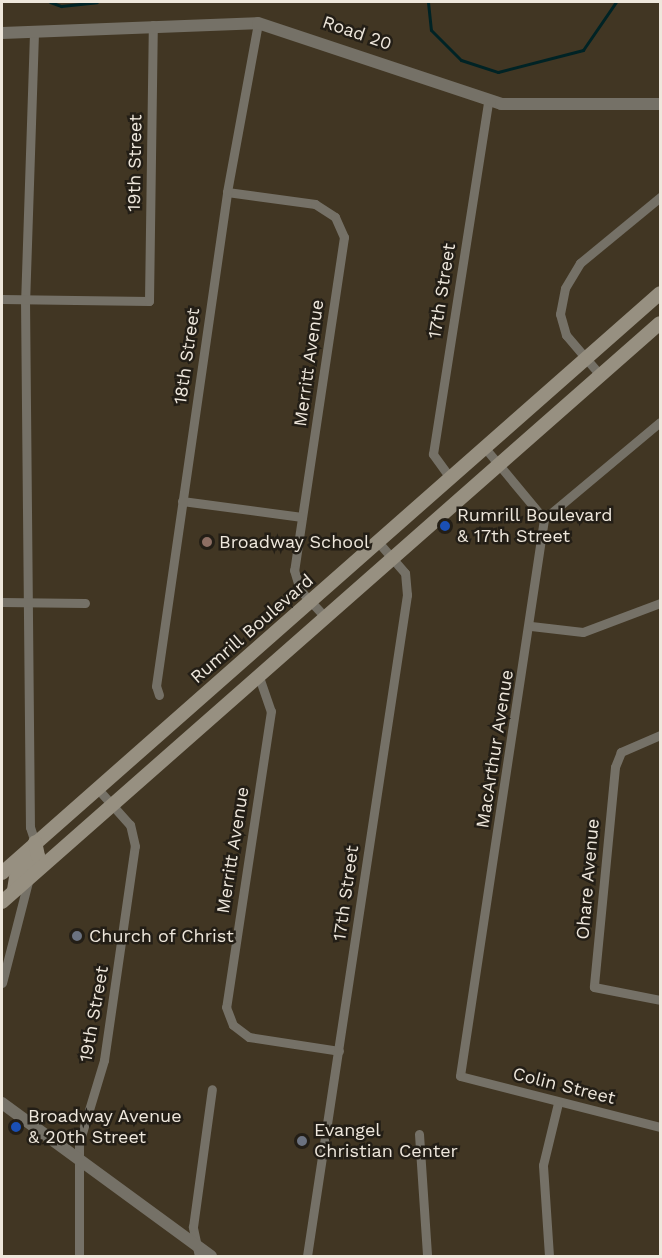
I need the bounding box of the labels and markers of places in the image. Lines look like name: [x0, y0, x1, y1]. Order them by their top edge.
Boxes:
place label: Rumrill Boulevard & 17th Street: [457, 505, 613, 548]
marker: Rumrill Boulevard & 17th Street: [438, 519, 452, 533]
place label: Broadway School: [219, 531, 370, 553]
marker: Broadway School: [200, 535, 214, 549]
place label: Church of Christ: [89, 925, 235, 947]
marker: Church of Christ: [70, 929, 84, 943]
place label: Broadway Avenue & 20th Street: [28, 1106, 183, 1148]
marker: Broadway Avenue & 20th Street: [9, 1120, 23, 1134]
place label: Evangel Christian Center: [314, 1120, 458, 1162]
marker: Evangel Christian Center: [295, 1134, 309, 1148]

